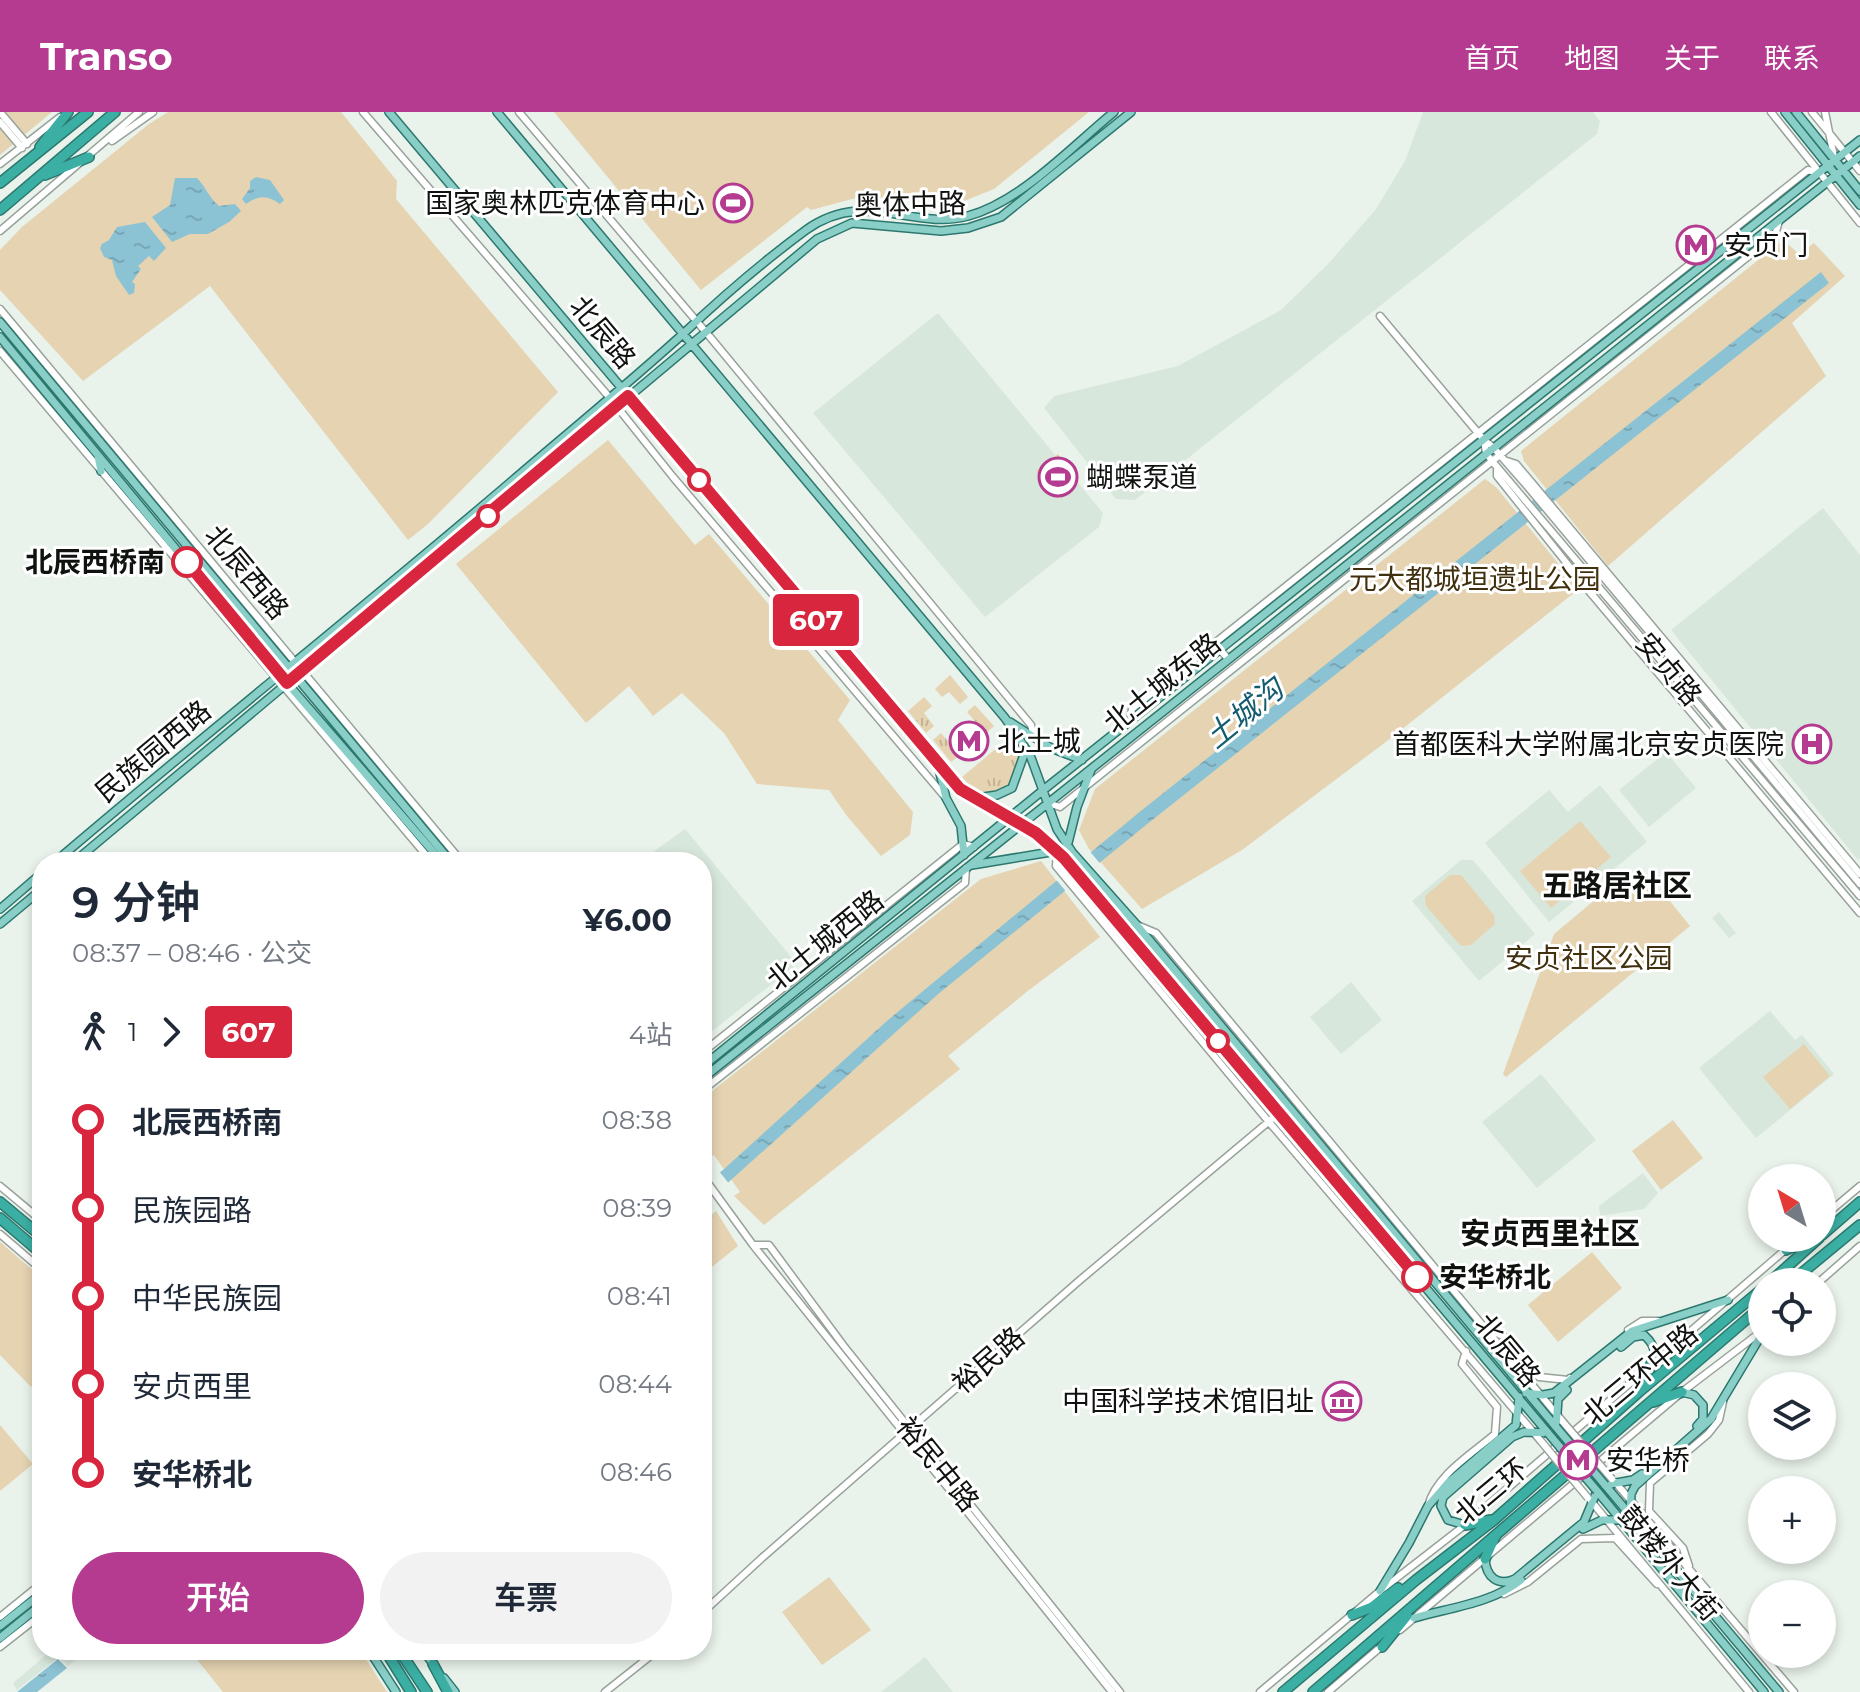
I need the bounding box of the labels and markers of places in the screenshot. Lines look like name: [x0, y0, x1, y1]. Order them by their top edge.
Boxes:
sports icon: 国家奥林匹克体育中心: [712, 182, 754, 224]
place label: 国家奥林匹克体育中心: [425, 186, 705, 220]
metro station icon: 安贞门: [1675, 224, 1717, 266]
place label: 安贞门: [1724, 228, 1808, 262]
sports icon: 蝴蝶泵道: [1037, 456, 1079, 498]
place label: 蝴蝶泵道: [1086, 460, 1198, 494]
unlabelled marker: [688, 469, 710, 491]
unlabelled marker: [477, 505, 499, 527]
place label: 北辰西桥南: [25, 545, 165, 579]
marker: 北辰西桥南: [172, 547, 202, 577]
metro station icon: 北土城: [948, 720, 990, 762]
hospital icon: 首都医科大学附属北京安贞医院: [1791, 723, 1833, 765]
place label: 北土城: [997, 724, 1081, 758]
place label: 首都医科大学附属北京安贞医院: [1392, 727, 1784, 761]
unlabelled marker: [1207, 1030, 1229, 1052]
place label: 安华桥北: [1439, 1260, 1551, 1294]
marker: 安华桥北: [1402, 1262, 1432, 1292]
museum icon: 中国科学技术馆旧址: [1321, 1380, 1363, 1422]
place label: 中国科学技术馆旧址: [1062, 1384, 1314, 1418]
metro station icon: 安华桥: [1557, 1439, 1599, 1481]
place label: 安华桥: [1606, 1443, 1690, 1477]

